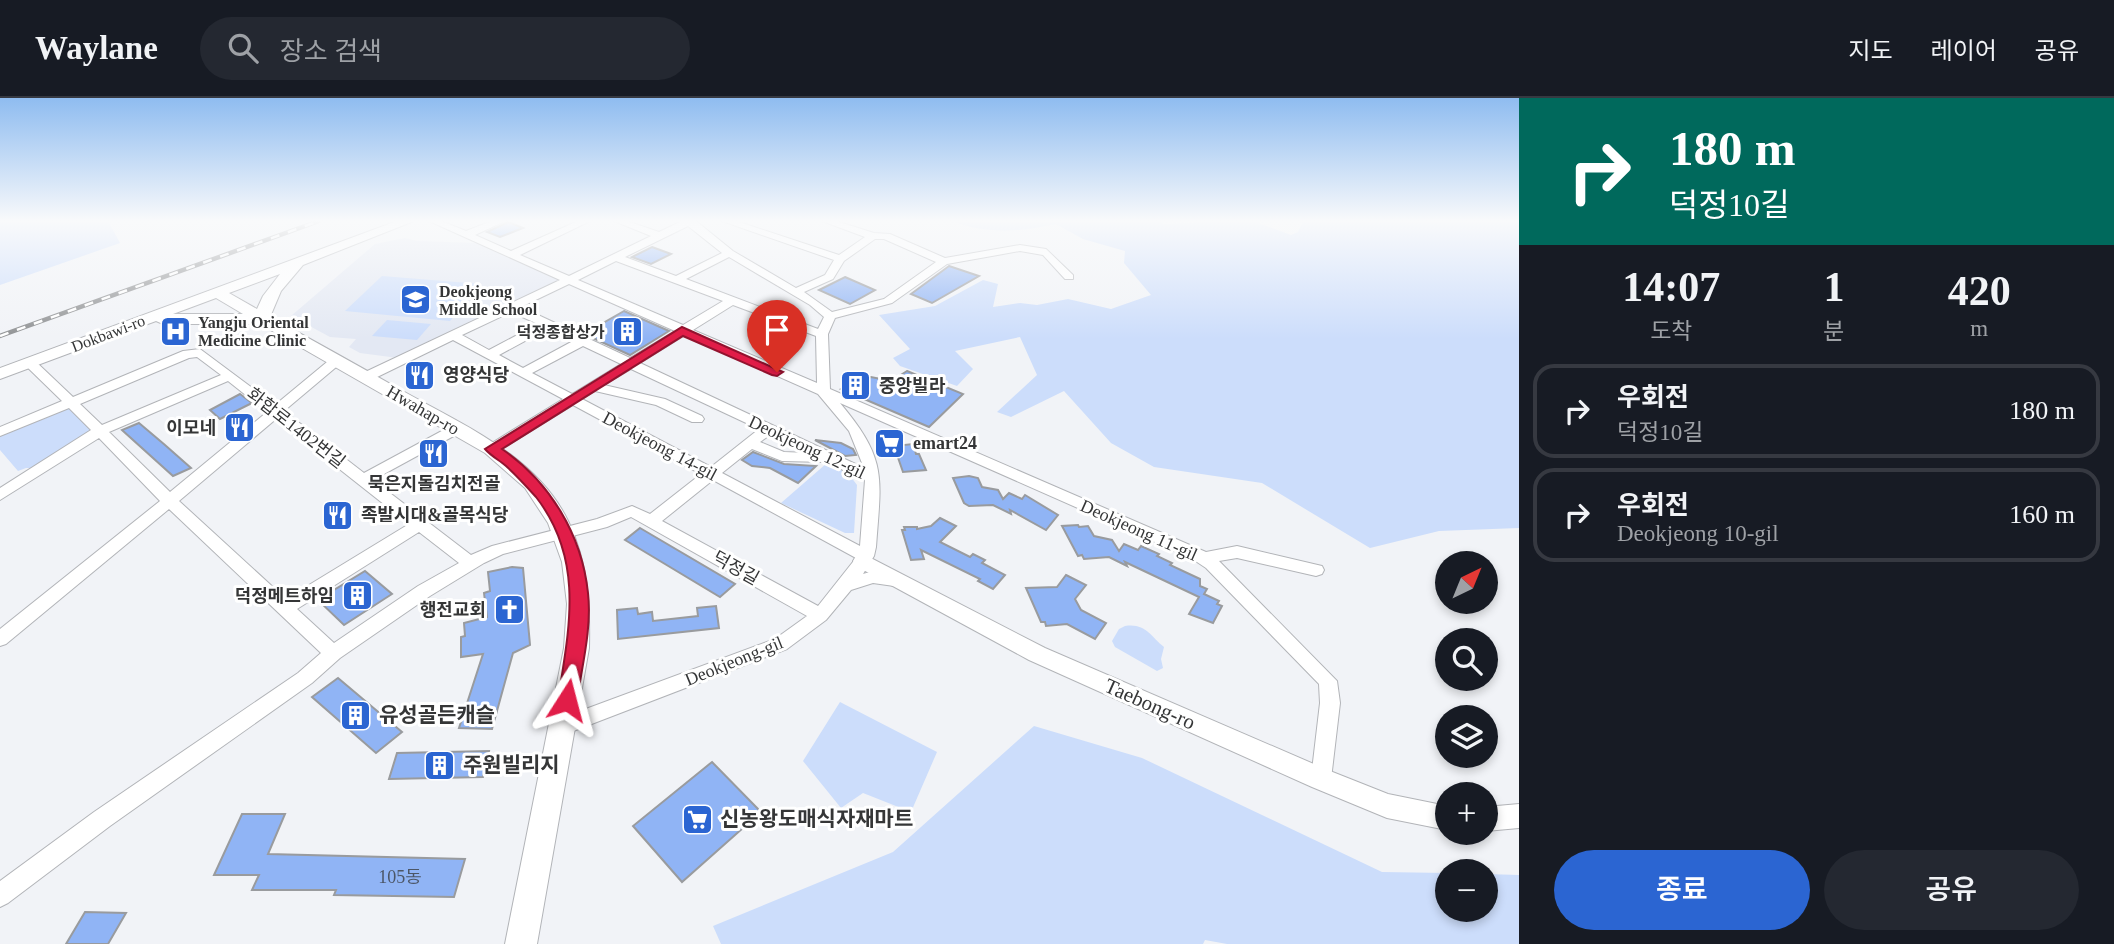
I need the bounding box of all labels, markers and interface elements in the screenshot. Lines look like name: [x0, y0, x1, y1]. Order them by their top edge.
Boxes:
search box: [200, 17, 690, 80]
icon: search: [224, 29, 262, 67]
text: Waylane: [35, 30, 158, 66]
text: 장소 검색: [280, 37, 382, 66]
text: 지도: [1848, 38, 1893, 64]
text: 레이어: [1931, 38, 1997, 64]
text: 공유: [2035, 38, 2079, 64]
text: 180 m: [1669, 121, 1796, 176]
icon: right: [1554, 126, 1645, 217]
text: 덕정10길: [1669, 187, 1789, 223]
text: 14:07: [1622, 264, 1720, 310]
text: 1: [1823, 264, 1844, 310]
text: 420: [1948, 268, 2011, 314]
school or university icon: Deokjeong Middle School: [399, 283, 433, 317]
place label: Deokjeong Middle School: [439, 283, 538, 318]
pin: [747, 300, 807, 372]
icon: arrive: [758, 311, 796, 349]
street label: Dokbawi-ro: [69, 312, 147, 355]
hospital icon: Yangju Oriental Medicine Clinic: [158, 314, 192, 348]
place label: Yangju Oriental Medicine Clinic: [198, 314, 309, 349]
building icon: 덕정종합상가: [611, 315, 645, 349]
text: m: [1970, 316, 1988, 341]
text: 도착: [1650, 319, 1692, 344]
text: 분: [1823, 319, 1845, 344]
place label: 덕정종합상가: [517, 323, 605, 341]
restaurant icon: 영양식당: [403, 358, 437, 392]
place label: 영양식당: [443, 365, 509, 385]
building icon: 중앙빌라: [839, 369, 873, 403]
place label: 중앙빌라: [879, 376, 946, 396]
street label: Hwahap-ro: [383, 381, 463, 439]
text: 우회전: [1617, 383, 1689, 412]
street label: 화합로1402번길: [243, 384, 349, 472]
icon: right: [1558, 392, 1596, 430]
text: 180 m: [2009, 396, 2075, 425]
street label: Deokjeong 14-gil: [599, 407, 721, 485]
restaurant icon: 이모네: [222, 411, 256, 445]
street label: Deokjeong 12-gil: [745, 411, 869, 483]
place label: 이모네: [166, 418, 216, 438]
text: 덕정10길: [1617, 420, 1703, 445]
supermarket icon: emart24: [873, 426, 907, 460]
place label: emart24: [913, 433, 977, 453]
restaurant icon: 묵은지돌김치전골: [417, 437, 451, 471]
place label: 묵은지돌김치전골: [368, 474, 500, 494]
text: 우회전: [1617, 491, 1689, 520]
street label: Deokjeong 11-gil: [1077, 495, 1201, 565]
icon: right: [1558, 496, 1596, 534]
restaurant icon: 족발시대&골목식당: [321, 498, 355, 532]
text: 160 m: [2009, 500, 2075, 529]
place label: 족발시대&골목식당: [361, 505, 508, 525]
text: Deokjeong 10-gil: [1617, 521, 1779, 546]
street label: 덕정길: [709, 547, 763, 589]
north arrow: [1435, 551, 1498, 614]
map controls: [1435, 551, 1498, 922]
building icon: 덕정메트하임: [340, 579, 374, 613]
place label: 덕정메트하임: [235, 586, 334, 606]
church icon: 행전교회: [492, 593, 526, 627]
place label: 행전교회: [420, 600, 486, 620]
button: search: [1435, 628, 1498, 691]
street label: Deokjeong-gil: [682, 632, 786, 690]
position arrow: [530, 663, 604, 737]
street label: Taebong-ro: [1101, 673, 1199, 735]
building icon: 유성골든캐슬: [339, 698, 373, 732]
place label: 유성골든캐슬: [379, 703, 495, 727]
button: layers: [1435, 705, 1498, 768]
building icon: 주원빌리지: [423, 748, 457, 782]
place label: 주원빌리지: [463, 753, 560, 777]
button: +: [1435, 782, 1498, 845]
supermarket icon: 신농왕도매식자재마트: [680, 802, 714, 836]
place label: 신농왕도매식자재마트: [720, 807, 913, 831]
button: 종료: [1554, 850, 1810, 930]
button: 공유: [1824, 850, 2079, 930]
button: −: [1435, 859, 1498, 922]
house number: 105동: [378, 867, 422, 887]

